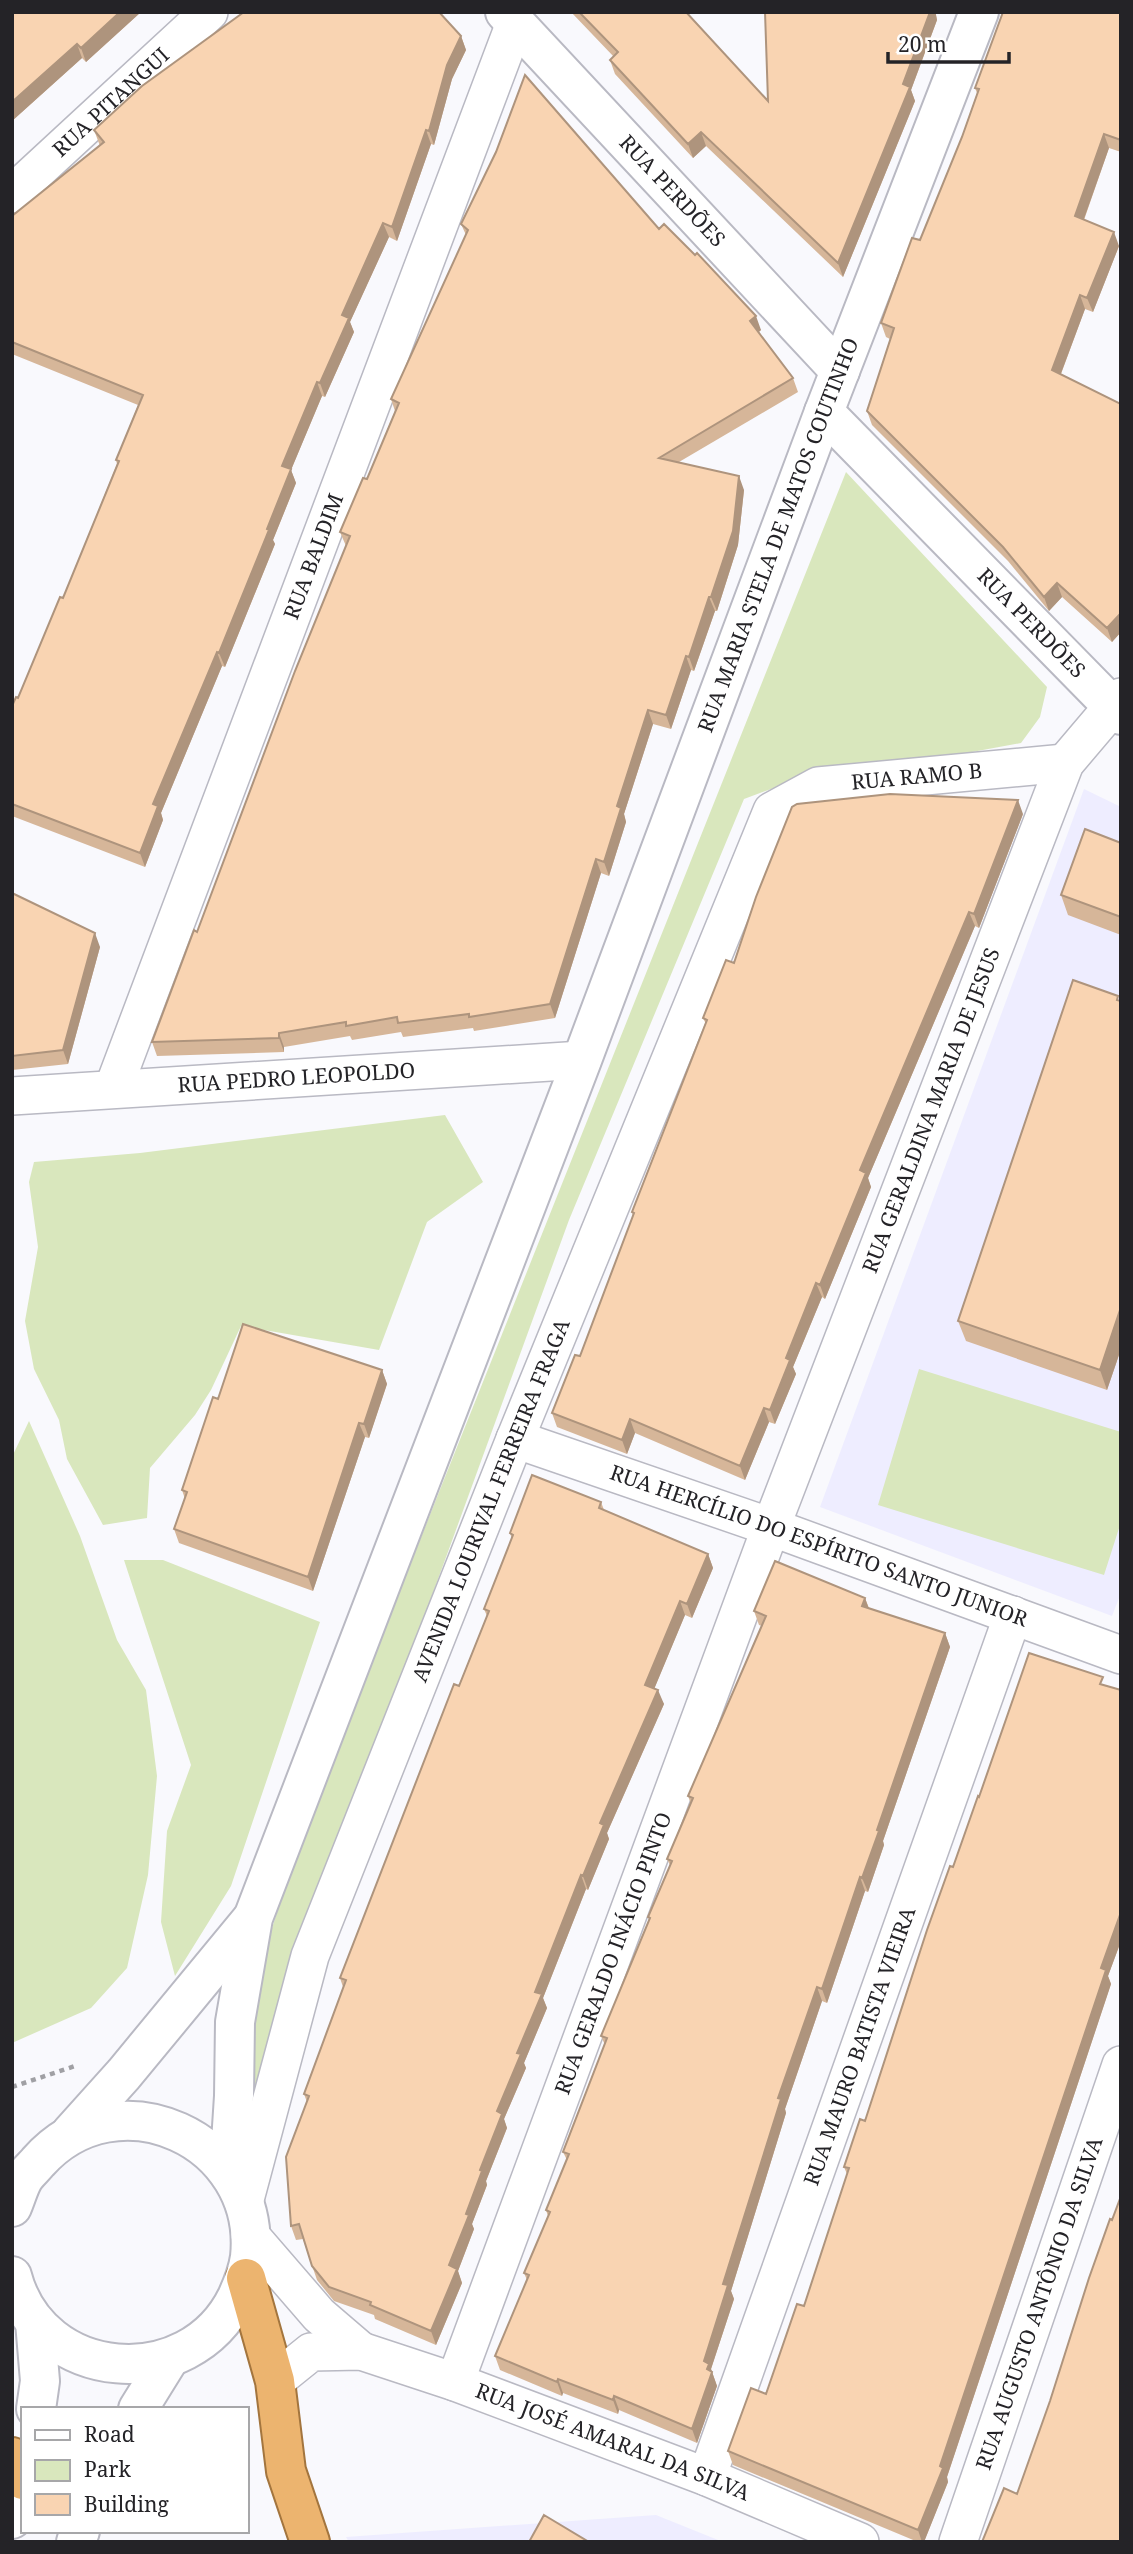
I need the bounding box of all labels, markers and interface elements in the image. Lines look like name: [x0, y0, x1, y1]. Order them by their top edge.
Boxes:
scale bar: [888, 21, 1009, 65]
text: 20 m: [898, 30, 947, 58]
street label: RUA PITANGUI: [46, 41, 175, 163]
street label: RUA PERDÕES: [614, 128, 732, 252]
street label: RUA MARIA STELA DE MATOS COUTINHO: [691, 333, 864, 736]
street label: RUA BALDIM: [276, 489, 349, 623]
street label: RUA PERDÕES: [972, 562, 1092, 684]
street label: RUA RAMO B: [850, 756, 984, 796]
street label: RUA GERALDINA MARIA DE JESUS: [855, 943, 1006, 1277]
street label: RUA PEDRO LEOPOLDO: [177, 1056, 416, 1099]
street label: AVENIDA LOURIVAL FERREIRA FRAGA: [405, 1314, 576, 1686]
street label: RUA HERCÍLIO DO ESPÍRITO SANTO JUNIOR: [607, 1458, 1032, 1633]
street label: RUA GERALDO INÁCIO PINTO: [548, 1808, 677, 2098]
street label: RUA MAURO BATISTA VIEIRA: [797, 1903, 921, 2189]
street label: RUA AUGUSTO ANTÔNIO DA SILVA: [969, 2133, 1108, 2473]
street label: RUA JOSÉ AMARAL DA SILVA: [472, 2376, 755, 2507]
legend: [21, 2407, 248, 2533]
text: Road: [84, 2420, 135, 2448]
text: Park: [84, 2455, 131, 2483]
text: Building: [84, 2490, 169, 2518]

